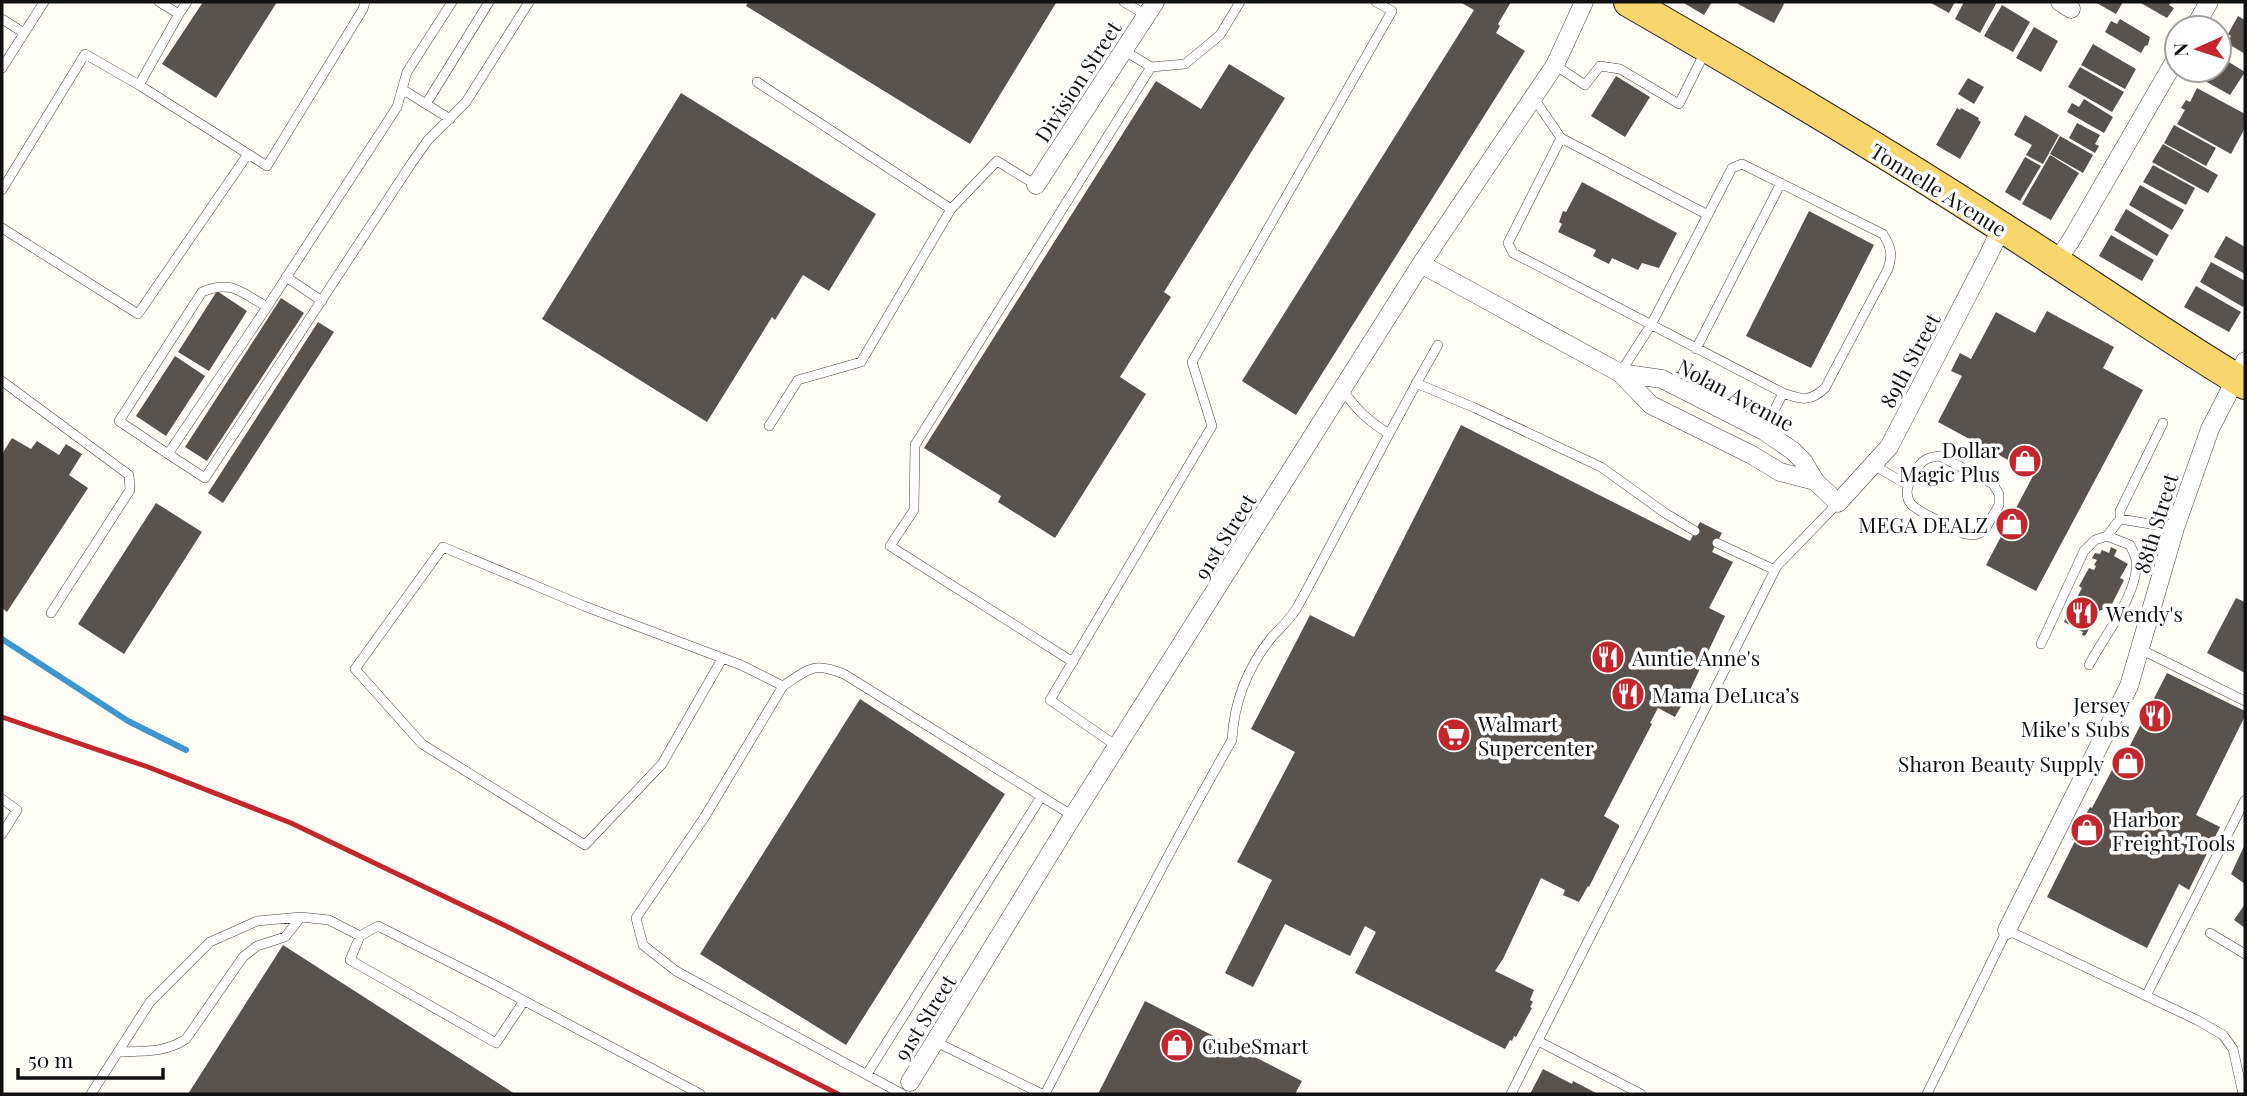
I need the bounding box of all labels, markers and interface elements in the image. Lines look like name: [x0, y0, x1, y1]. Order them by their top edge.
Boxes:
north arrow: [2163, 14, 2233, 84]
street label: Division Street: [1027, 15, 1127, 147]
text: N: [2167, 42, 2193, 57]
street label: Tonnelle Avenue: [1866, 136, 2012, 242]
street label: 89th Street: [1872, 307, 1946, 412]
street label: Nolan Avenue: [1673, 351, 1799, 437]
place label: Dollar Magic Plus: [1899, 435, 2001, 487]
shop icon: Dollar Magic Plus: [2006, 442, 2044, 480]
street label: 88th Street: [2127, 469, 2184, 576]
street label: 91st Street: [1187, 487, 1262, 584]
shop icon: MEGA DEALZ: [1993, 505, 2031, 543]
place label: MEGA DEALZ: [1858, 510, 1988, 538]
restaurant icon: Wendy's: [2063, 594, 2101, 632]
place label: Wendy's: [2105, 599, 2183, 627]
restaurant icon: Auntie Anne's: [1589, 638, 1627, 676]
place label: Auntie Anne's: [1631, 643, 1760, 671]
restaurant icon: Mama DeLuca’s: [1609, 675, 1647, 713]
place label: Mama DeLuca’s: [1652, 680, 1799, 708]
place label: Jersey Mike's Subs: [2021, 690, 2130, 742]
restaurant icon: Jersey Mike's Subs: [2136, 697, 2174, 735]
place label: Walmart Supercenter: [1477, 709, 1595, 761]
supermarket icon: Walmart Supercenter: [1435, 716, 1473, 754]
shop icon: Sharon Beauty Supply: [2109, 744, 2147, 782]
place label: Sharon Beauty Supply: [1898, 749, 2104, 777]
place label: Harbor Freight Tools: [2112, 804, 2235, 856]
shop icon: Harbor Freight Tools: [2068, 811, 2106, 849]
street label: 91st Street: [887, 968, 962, 1065]
shop icon: CubeSmart: [1158, 1026, 1196, 1064]
place label: CubeSmart: [1202, 1031, 1309, 1059]
scale bar: [18, 1036, 163, 1080]
text: 50 m: [28, 1045, 74, 1073]

